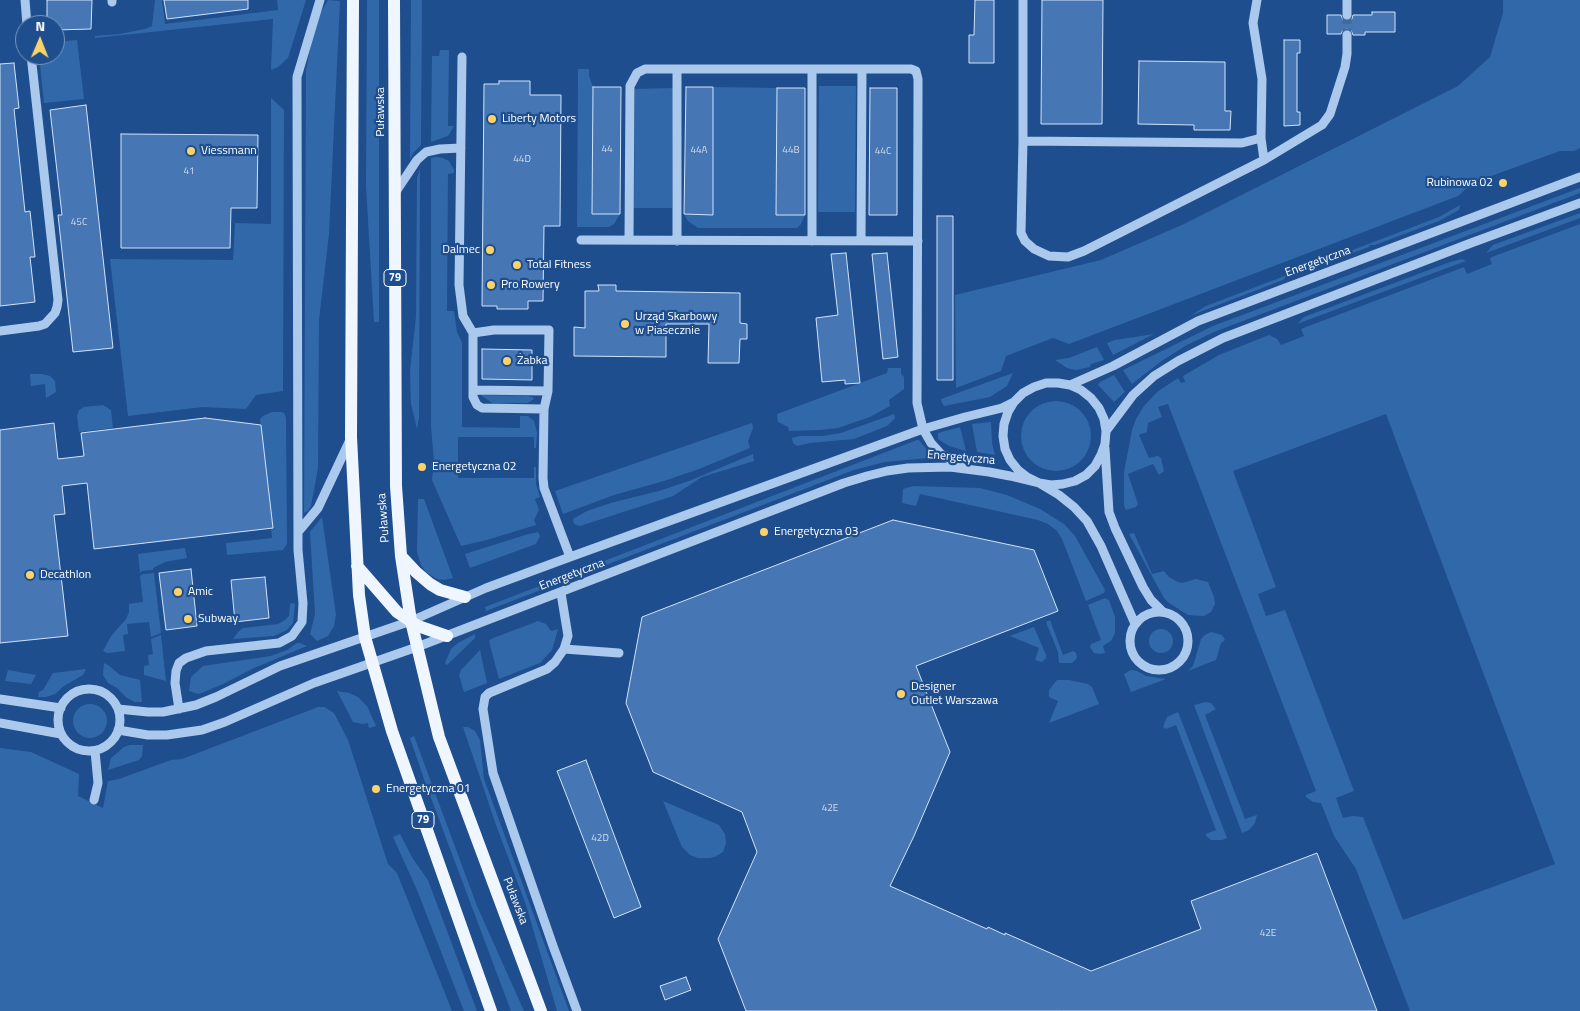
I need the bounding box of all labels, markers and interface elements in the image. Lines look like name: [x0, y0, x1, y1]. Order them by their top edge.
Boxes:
north arrow: [15, 15, 65, 65]
text: N: [35, 15, 45, 36]
street label: Puławska: [374, 87, 388, 137]
place label: Liberty Motors: [502, 112, 576, 126]
marker: Liberty Motors: [486, 113, 498, 125]
place label: Viessmann: [201, 144, 257, 158]
house number: 44: [601, 144, 613, 156]
marker: Viessmann: [185, 145, 197, 157]
house number: 44A: [690, 145, 708, 157]
house number: 44B: [782, 145, 800, 157]
house number: 44C: [875, 146, 891, 158]
house number: 44D: [513, 154, 531, 166]
house number: 41: [183, 166, 195, 178]
place label: Rubinowa 02: [1426, 176, 1493, 190]
marker: Rubinowa 02: [1497, 177, 1509, 189]
house number: 45C: [71, 217, 87, 229]
place label: Dalmec: [442, 243, 480, 257]
marker: Dalmec: [484, 244, 496, 256]
street label: Energetyczna: [1283, 244, 1353, 280]
place label: Total Fitness: [527, 258, 591, 272]
marker: Total Fitness: [511, 259, 523, 271]
road number: 79: [384, 270, 406, 286]
place label: Pro Rowery: [501, 278, 560, 292]
marker: Pro Rowery: [485, 279, 497, 291]
place label: Urząd Skarbowy w Piasecznie: [635, 310, 717, 338]
marker: Urząd Skarbowy w Piasecznie: [619, 318, 631, 330]
place label: Żabka: [517, 354, 547, 368]
marker: Żabka: [501, 355, 513, 367]
street label: Energetyczna: [926, 448, 996, 468]
place label: Energetyczna 02: [432, 460, 517, 474]
marker: Energetyczna 02: [416, 461, 428, 473]
street label: Puławska: [375, 493, 393, 543]
place label: Energetyczna 03: [774, 525, 859, 539]
marker: Energetyczna 03: [758, 526, 770, 538]
street label: Energetyczna: [537, 556, 607, 594]
place label: Decathlon: [40, 568, 91, 582]
marker: Decathlon: [24, 569, 36, 581]
place label: Amic: [188, 585, 213, 599]
marker: Amic: [172, 586, 184, 598]
place label: Subway: [198, 612, 238, 626]
marker: Subway: [182, 613, 194, 625]
place label: Designer Outlet Warszawa: [911, 680, 998, 708]
marker: Designer Outlet Warszawa: [895, 688, 907, 700]
place label: Energetyczna 01: [386, 782, 471, 796]
marker: Energetyczna 01: [370, 783, 382, 795]
house number: 42E: [822, 803, 838, 815]
road number: 79: [412, 812, 434, 828]
house number: 42D: [591, 833, 609, 845]
street label: Puławska: [499, 875, 531, 927]
house number: 42E: [1260, 928, 1276, 940]

